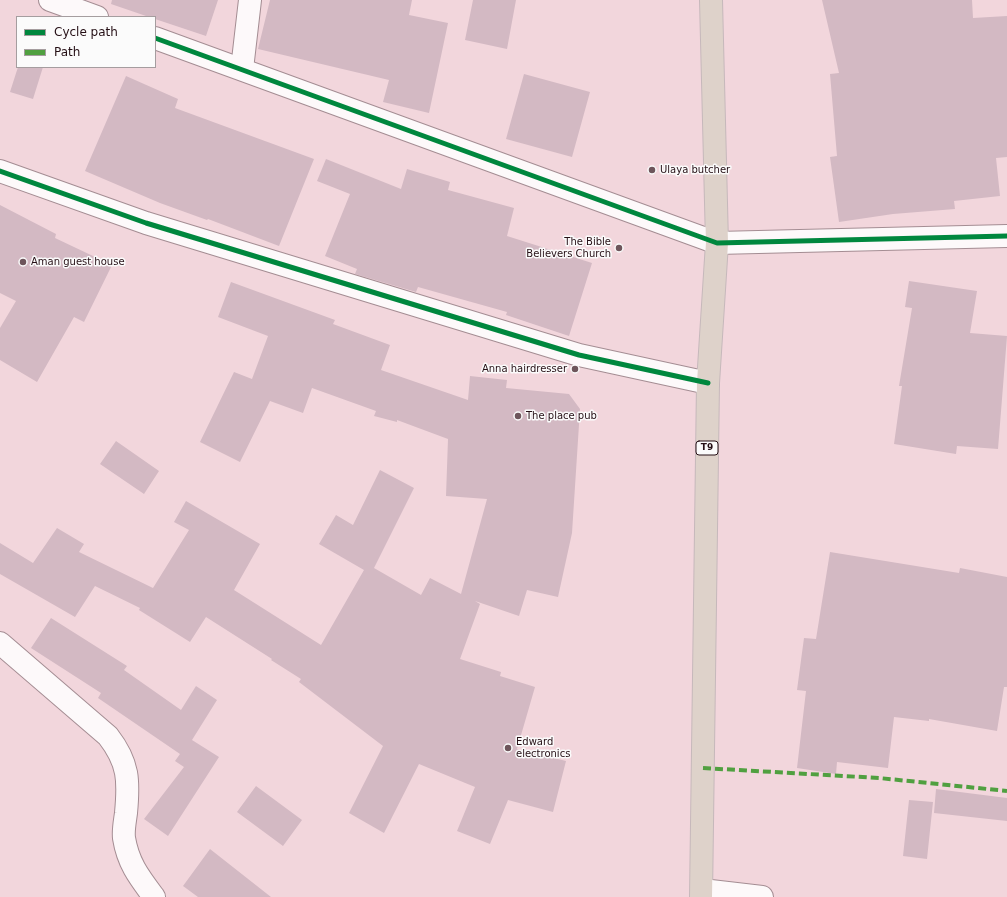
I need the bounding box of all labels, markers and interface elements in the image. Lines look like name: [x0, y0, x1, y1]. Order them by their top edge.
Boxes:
legend: [16, 16, 156, 68]
text: Cycle path: [54, 25, 118, 39]
text: Path: [54, 45, 80, 59]
place label: Ulaya butcher: [660, 164, 730, 176]
marker: Ulaya butcher: [647, 165, 657, 175]
place label: The Bible Believers Church: [526, 236, 611, 260]
marker: The Bible Believers Church: [614, 243, 624, 253]
place label: Aman guest house: [31, 256, 125, 268]
marker: Aman guest house: [18, 257, 28, 267]
place label: Anna hairdresser: [482, 363, 567, 375]
marker: Anna hairdresser: [570, 364, 580, 374]
place label: The place pub: [526, 410, 597, 422]
marker: The place pub: [513, 411, 523, 421]
road number: T9: [696, 441, 718, 455]
place label: Edward electronics: [516, 736, 570, 760]
marker: Edward electronics: [503, 743, 513, 753]

